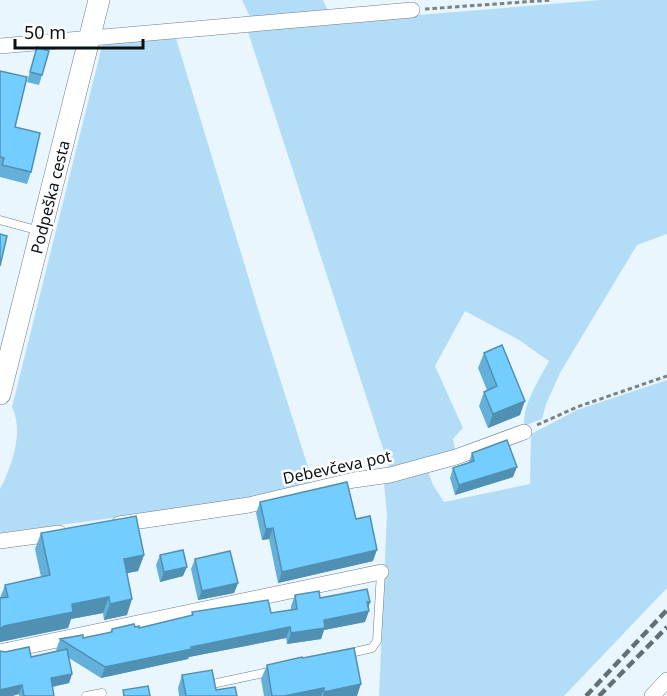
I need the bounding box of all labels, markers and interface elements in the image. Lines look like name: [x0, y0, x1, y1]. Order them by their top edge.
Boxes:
scale bar: [15, 12, 142, 50]
text: 50 m: [24, 20, 66, 44]
street label: Podpeška cesta: [25, 138, 75, 256]
street label: Debevčeva pot: [281, 445, 393, 489]

